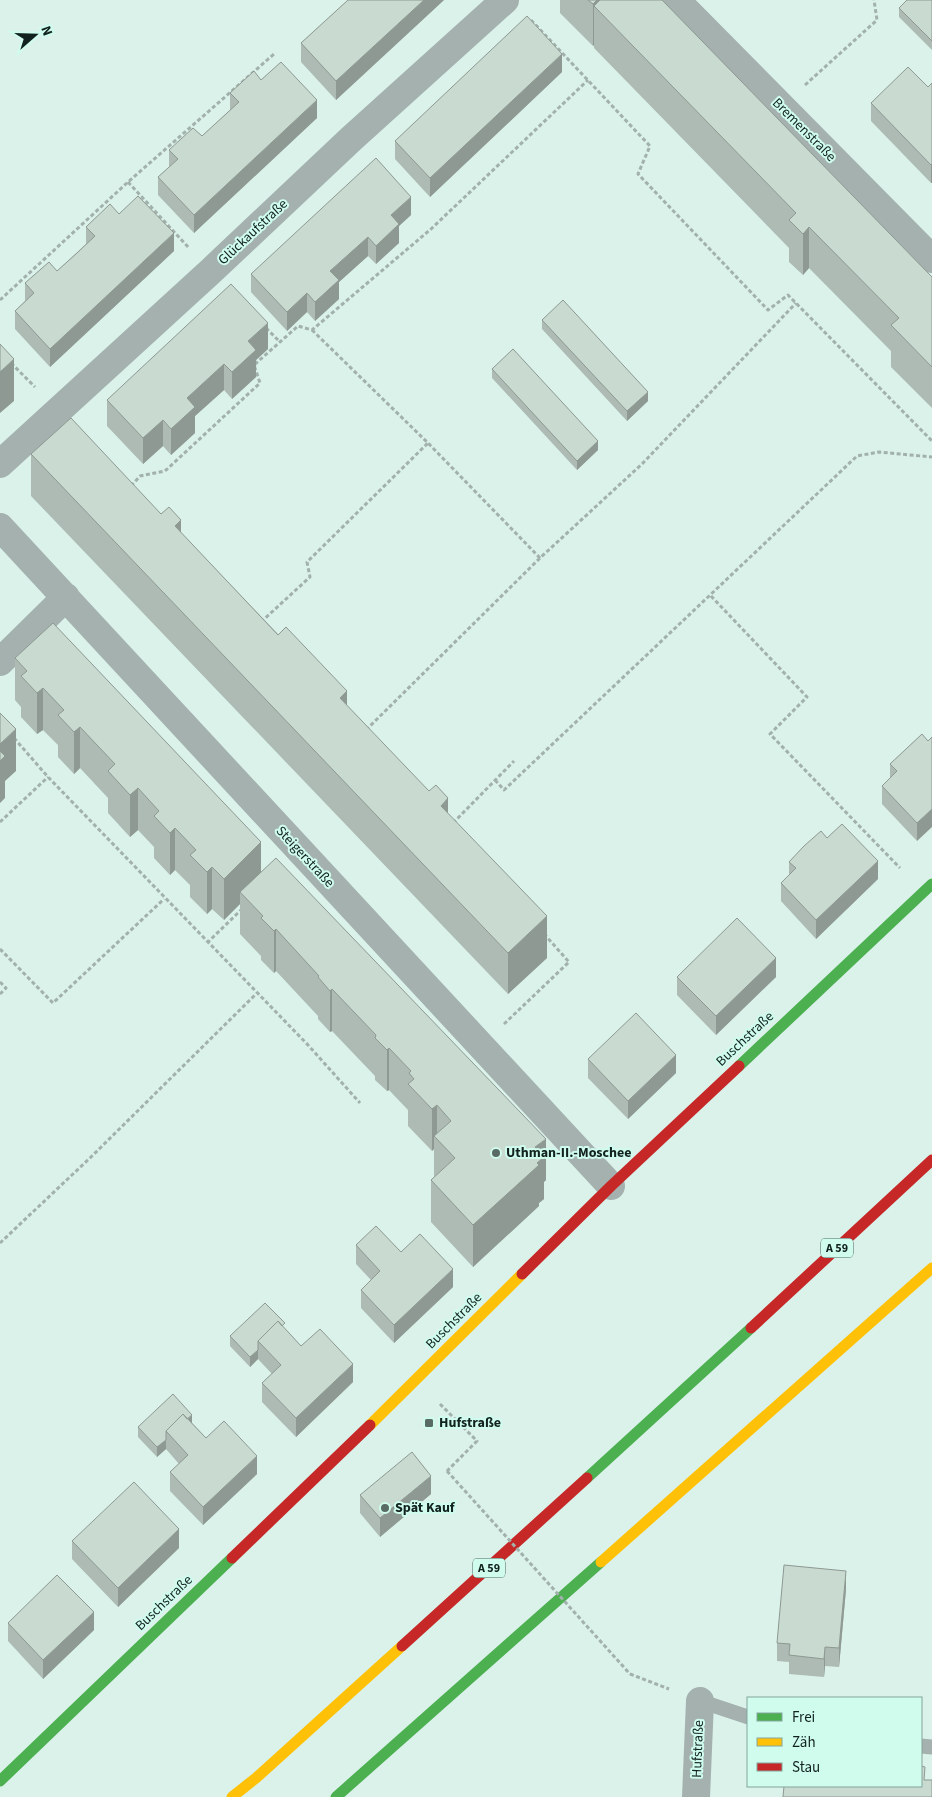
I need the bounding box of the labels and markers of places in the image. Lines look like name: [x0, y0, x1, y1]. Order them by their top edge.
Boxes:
place label: Uthman-II.-Moschee: [506, 1143, 632, 1163]
marker: Uthman-II.-Moschee: [490, 1147, 502, 1159]
place label: Hufstraße: [439, 1413, 501, 1433]
marker: Hufstraße: [423, 1417, 435, 1429]
place label: Spät Kauf: [395, 1498, 456, 1518]
marker: Spät Kauf: [379, 1502, 391, 1514]

